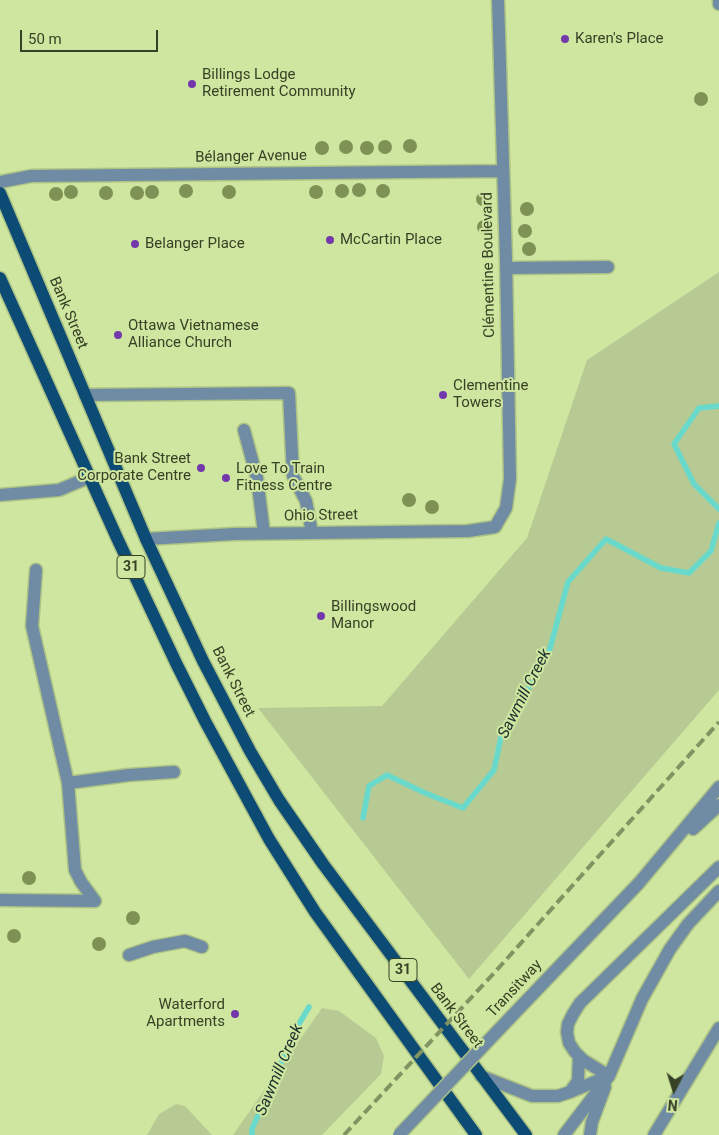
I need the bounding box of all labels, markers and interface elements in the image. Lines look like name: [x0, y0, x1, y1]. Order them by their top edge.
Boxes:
scale bar: [22, 20, 160, 52]
text: 50 m: [28, 30, 62, 48]
place label: Karen's Place: [575, 30, 664, 48]
marker: Karen's Place: [559, 33, 571, 45]
place label: Billings Lodge Retirement Community: [202, 66, 356, 101]
marker: Billings Lodge Retirement Community: [186, 78, 198, 90]
street label: Bélanger Avenue: [195, 147, 307, 167]
street label: Clémentine Boulevard: [479, 192, 499, 338]
place label: McCartin Place: [340, 231, 442, 249]
marker: McCartin Place: [324, 234, 336, 246]
place label: Belanger Place: [145, 235, 245, 253]
marker: Belanger Place: [129, 238, 141, 250]
street label: Bank Street: [45, 274, 91, 352]
place label: Ottawa Vietnamese Alliance Church: [128, 317, 259, 352]
marker: Ottawa Vietnamese Alliance Church: [112, 329, 124, 341]
place label: Clementine Towers: [453, 377, 529, 412]
marker: Clementine Towers: [437, 389, 449, 401]
place label: Bank Street Corporate Centre: [77, 450, 191, 485]
place label: Love To Train Fitness Centre: [236, 460, 332, 495]
marker: Bank Street Corporate Centre: [195, 462, 207, 474]
marker: Love To Train Fitness Centre: [220, 472, 232, 484]
street label: Ohio Street: [284, 506, 358, 526]
road number: 31: [117, 556, 145, 578]
place label: Billingswood Manor: [331, 598, 416, 633]
marker: Billingswood Manor: [315, 610, 327, 622]
street label: Bank Street: [208, 644, 258, 720]
water label: Sawmill Creek: [494, 646, 556, 742]
street label: Transitway: [484, 956, 546, 1022]
road number: 31: [389, 958, 417, 982]
street label: Bank Street: [426, 980, 486, 1052]
place label: Waterford Apartments: [146, 996, 225, 1031]
marker: Waterford Apartments: [229, 1008, 241, 1020]
water label: Sawmill Creek: [252, 1021, 308, 1119]
north arrow: [649, 1065, 699, 1115]
text: N: [667, 1097, 678, 1113]

